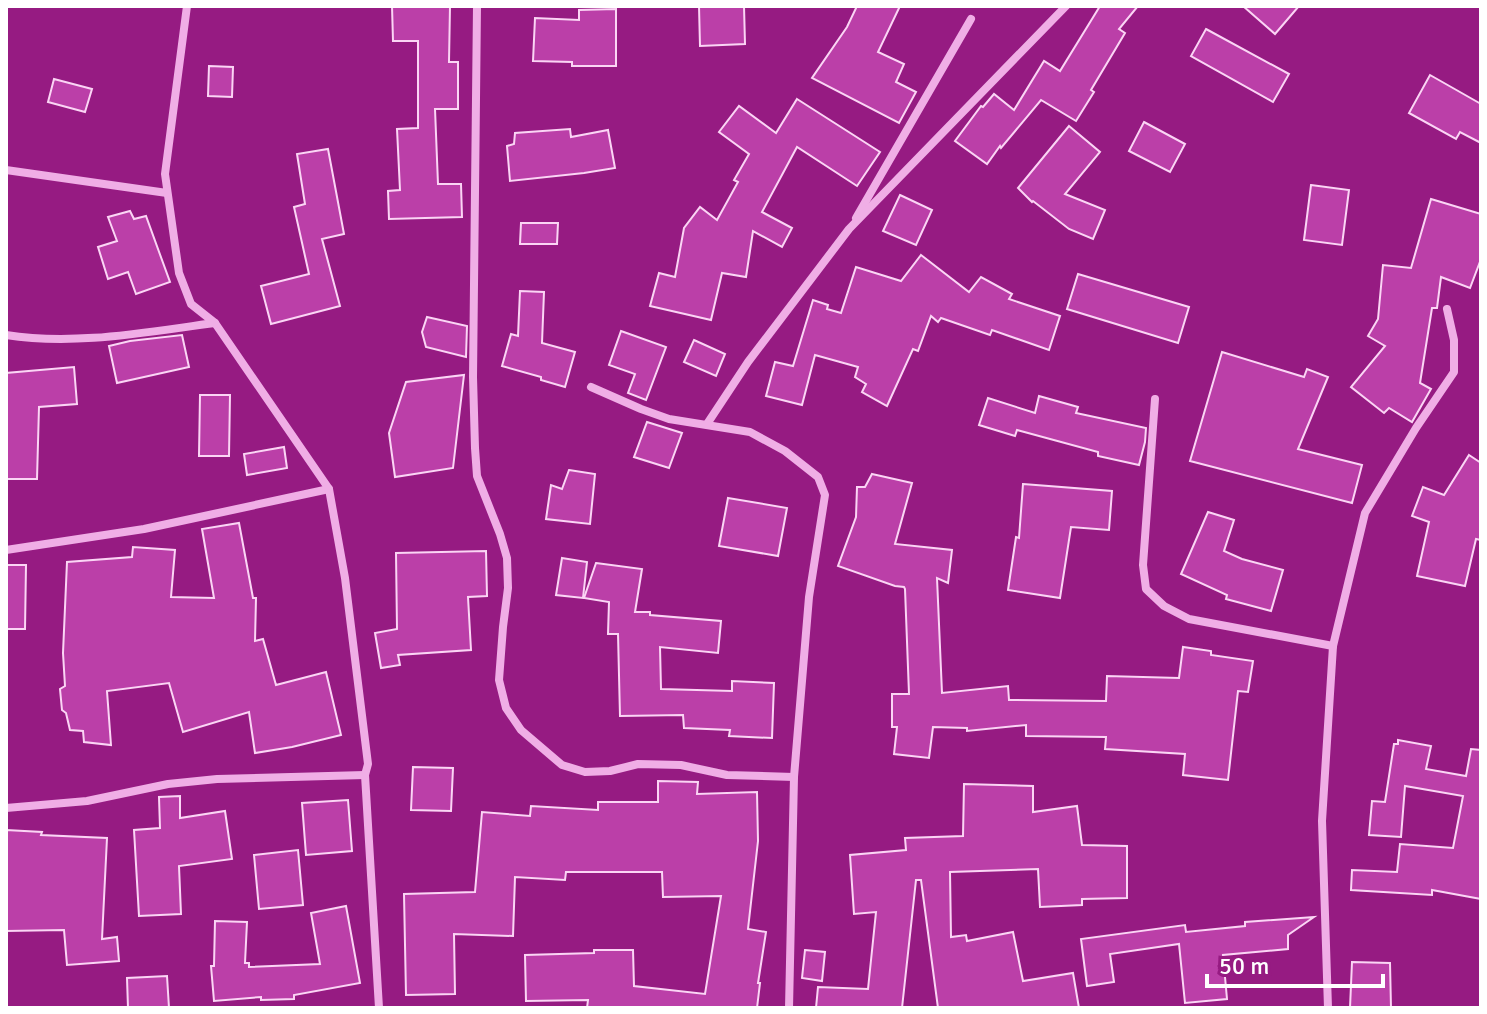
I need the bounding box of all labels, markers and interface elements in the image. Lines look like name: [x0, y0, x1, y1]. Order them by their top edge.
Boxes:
scale bar: [1207, 938, 1383, 988]
text: 50 m: [1219, 951, 1269, 981]

